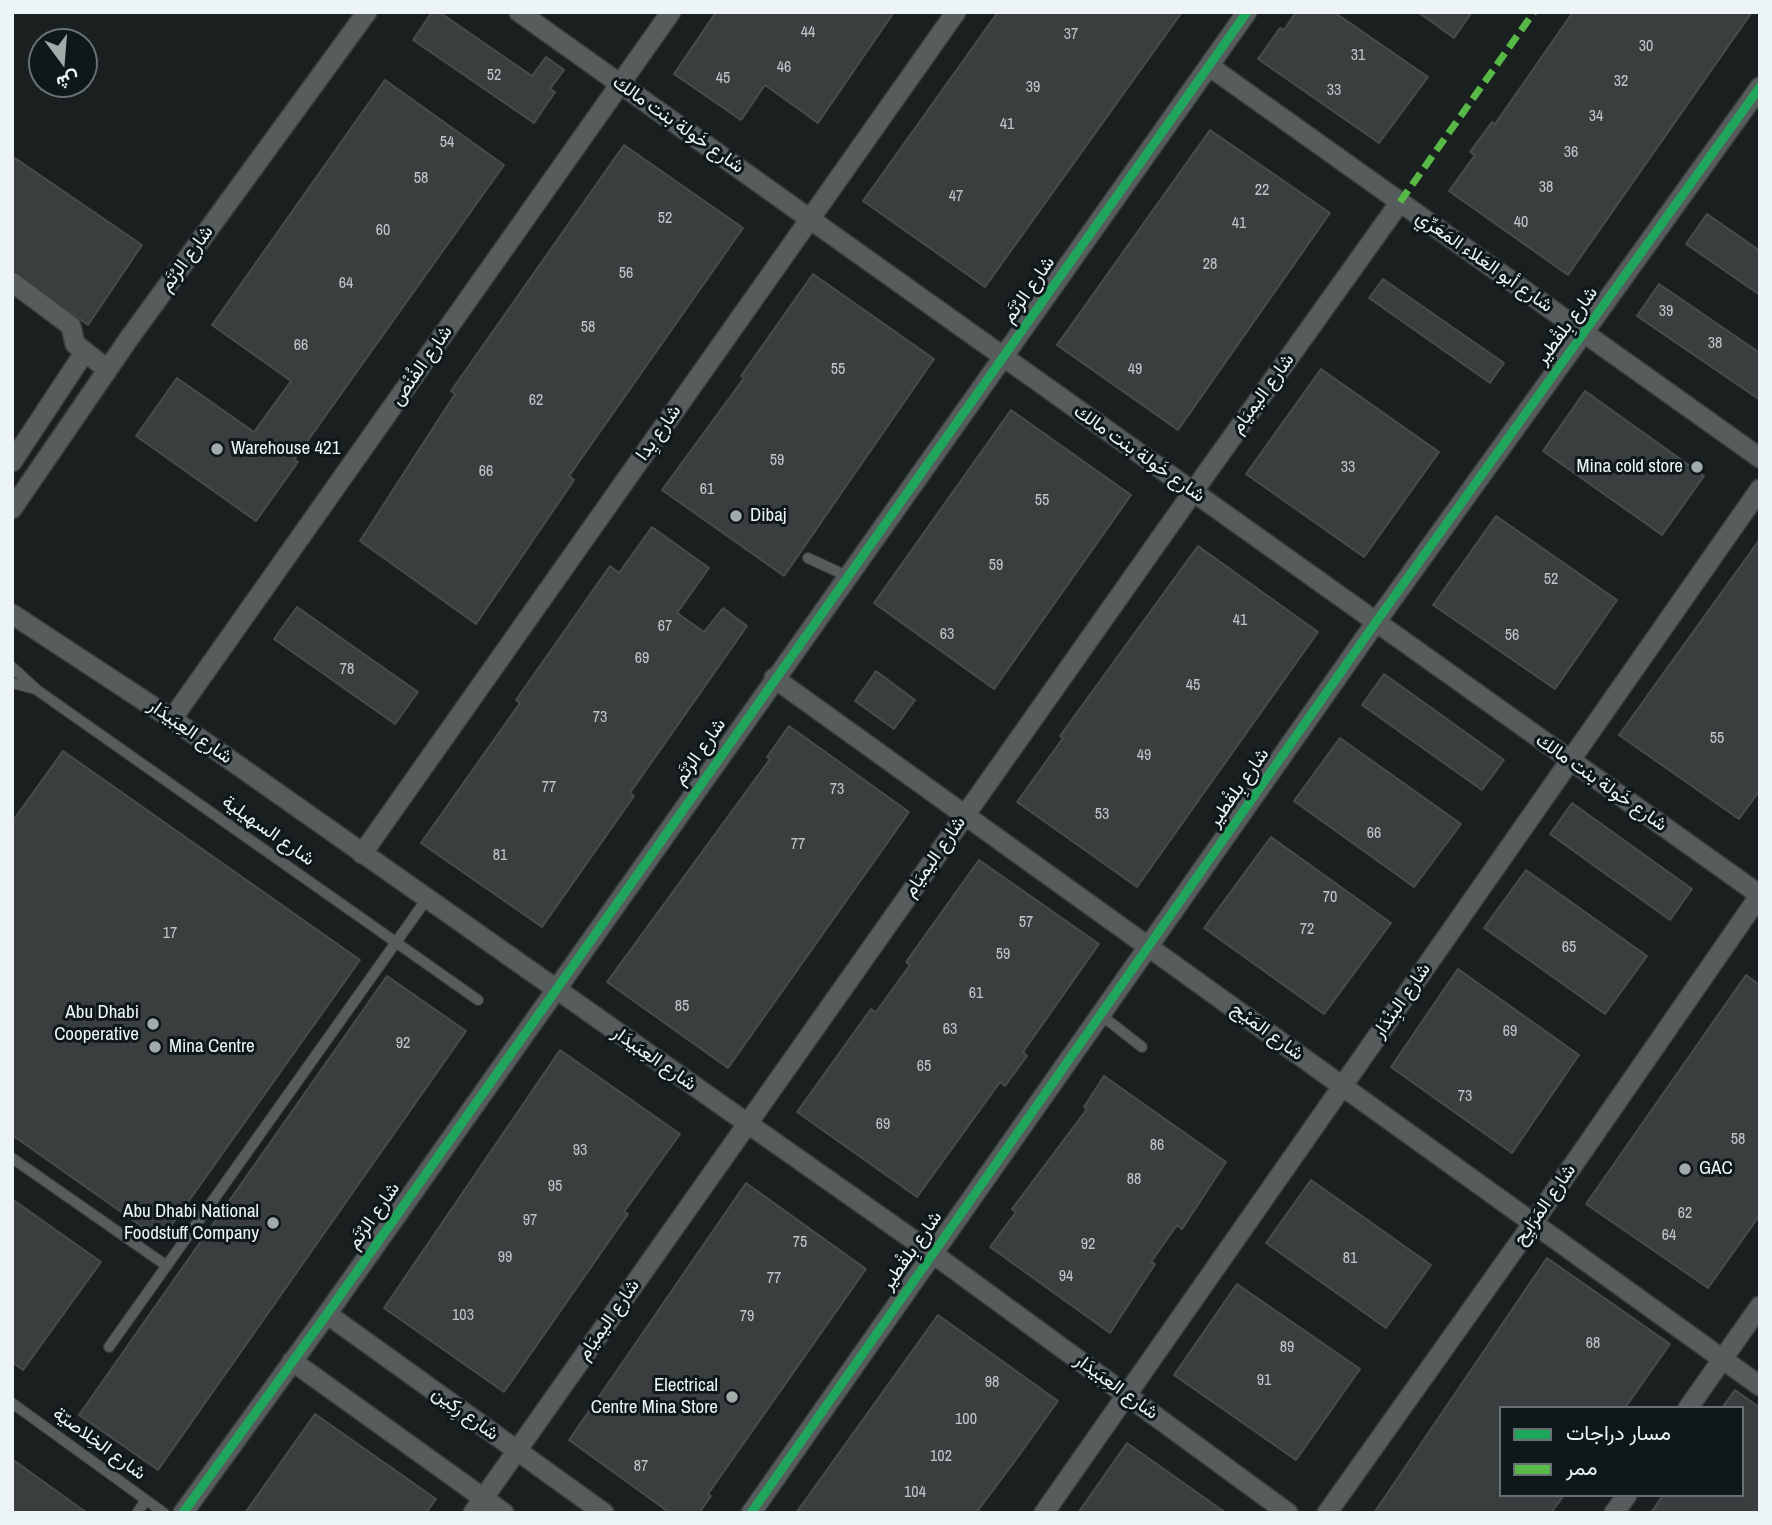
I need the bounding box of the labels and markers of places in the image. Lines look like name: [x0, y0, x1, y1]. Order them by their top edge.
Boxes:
place label: Warehouse 421: [231, 438, 340, 460]
marker: Warehouse 421: [209, 441, 225, 457]
place label: Mina cold store: [1576, 456, 1683, 478]
marker: Mina cold store: [1689, 459, 1705, 475]
place label: Dibaj: [750, 505, 786, 527]
marker: Dibaj: [728, 508, 744, 524]
place label: Abu Dhabi Cooperative: [54, 1002, 139, 1046]
marker: Abu Dhabi Cooperative: [145, 1016, 161, 1032]
place label: Mina Centre: [169, 1036, 255, 1058]
marker: Mina Centre: [147, 1039, 163, 1055]
place label: GAC: [1699, 1158, 1733, 1180]
marker: GAC: [1677, 1161, 1693, 1177]
place label: Abu Dhabi National Foodstuff Company: [123, 1201, 259, 1245]
marker: Abu Dhabi National Foodstuff Company: [265, 1215, 281, 1231]
place label: Electrical Centre Mina Store: [591, 1375, 718, 1419]
marker: Electrical Centre Mina Store: [724, 1389, 740, 1405]

